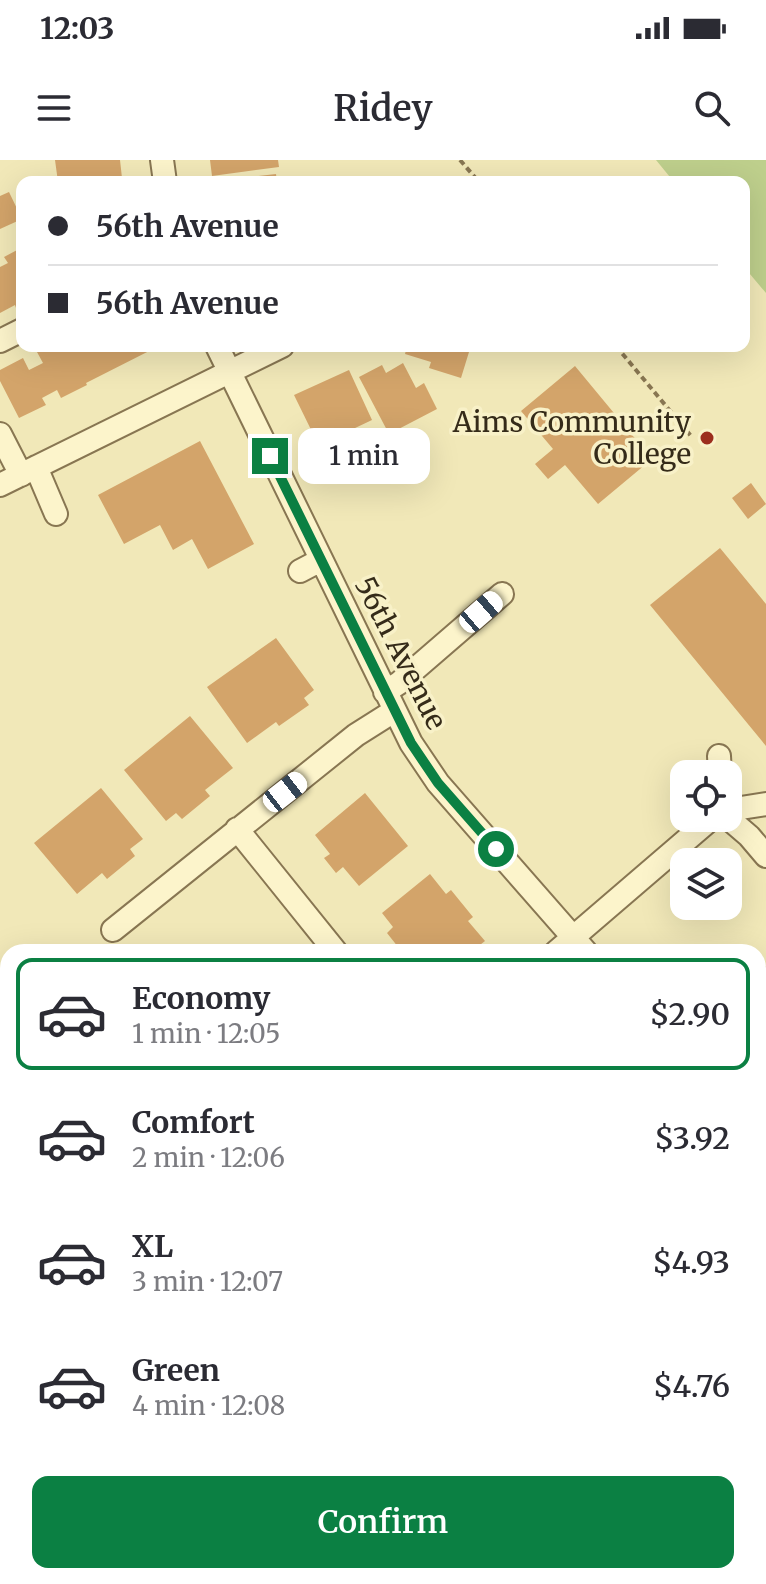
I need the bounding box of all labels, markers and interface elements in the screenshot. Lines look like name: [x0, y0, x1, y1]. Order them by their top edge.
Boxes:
text: 12:03: [40, 9, 114, 47]
icon: menu: [32, 86, 76, 130]
text: Ridey: [333, 86, 433, 131]
icon: search: [690, 86, 734, 130]
text: 56th Avenue: [96, 207, 279, 245]
text: 56th Avenue: [96, 284, 279, 322]
place label: Aims Community College: [452, 404, 692, 472]
callout: 1 min: [298, 428, 430, 484]
marker: Aims Community College: [698, 429, 716, 447]
route end: [252, 438, 288, 474]
text: 1 min: [329, 439, 399, 472]
street label: 56th Avenue: [347, 571, 455, 735]
car: [455, 587, 507, 637]
map controls: [670, 760, 742, 920]
button: locate: [670, 760, 742, 832]
car: [259, 768, 311, 816]
route start: [478, 831, 514, 867]
button: layers: [670, 848, 742, 920]
icon: car: [36, 978, 108, 1050]
text: Economy: [132, 979, 270, 1017]
text: $2.90: [650, 995, 730, 1033]
text: 1 min · 12:05: [132, 1017, 280, 1050]
icon: car: [36, 1102, 108, 1174]
text: Comfort: [132, 1103, 255, 1141]
text: $3.92: [654, 1119, 730, 1157]
text: 2 min · 12:06: [132, 1141, 285, 1174]
icon: car: [36, 1226, 108, 1298]
text: XL: [132, 1227, 173, 1265]
text: $4.93: [652, 1243, 730, 1281]
text: 3 min · 12:07: [132, 1265, 283, 1298]
icon: car: [36, 1350, 108, 1422]
text: Green: [132, 1351, 220, 1389]
text: $4.76: [653, 1367, 730, 1405]
text: 4 min · 12:08: [132, 1389, 285, 1422]
button: Confirm: [32, 1476, 734, 1568]

